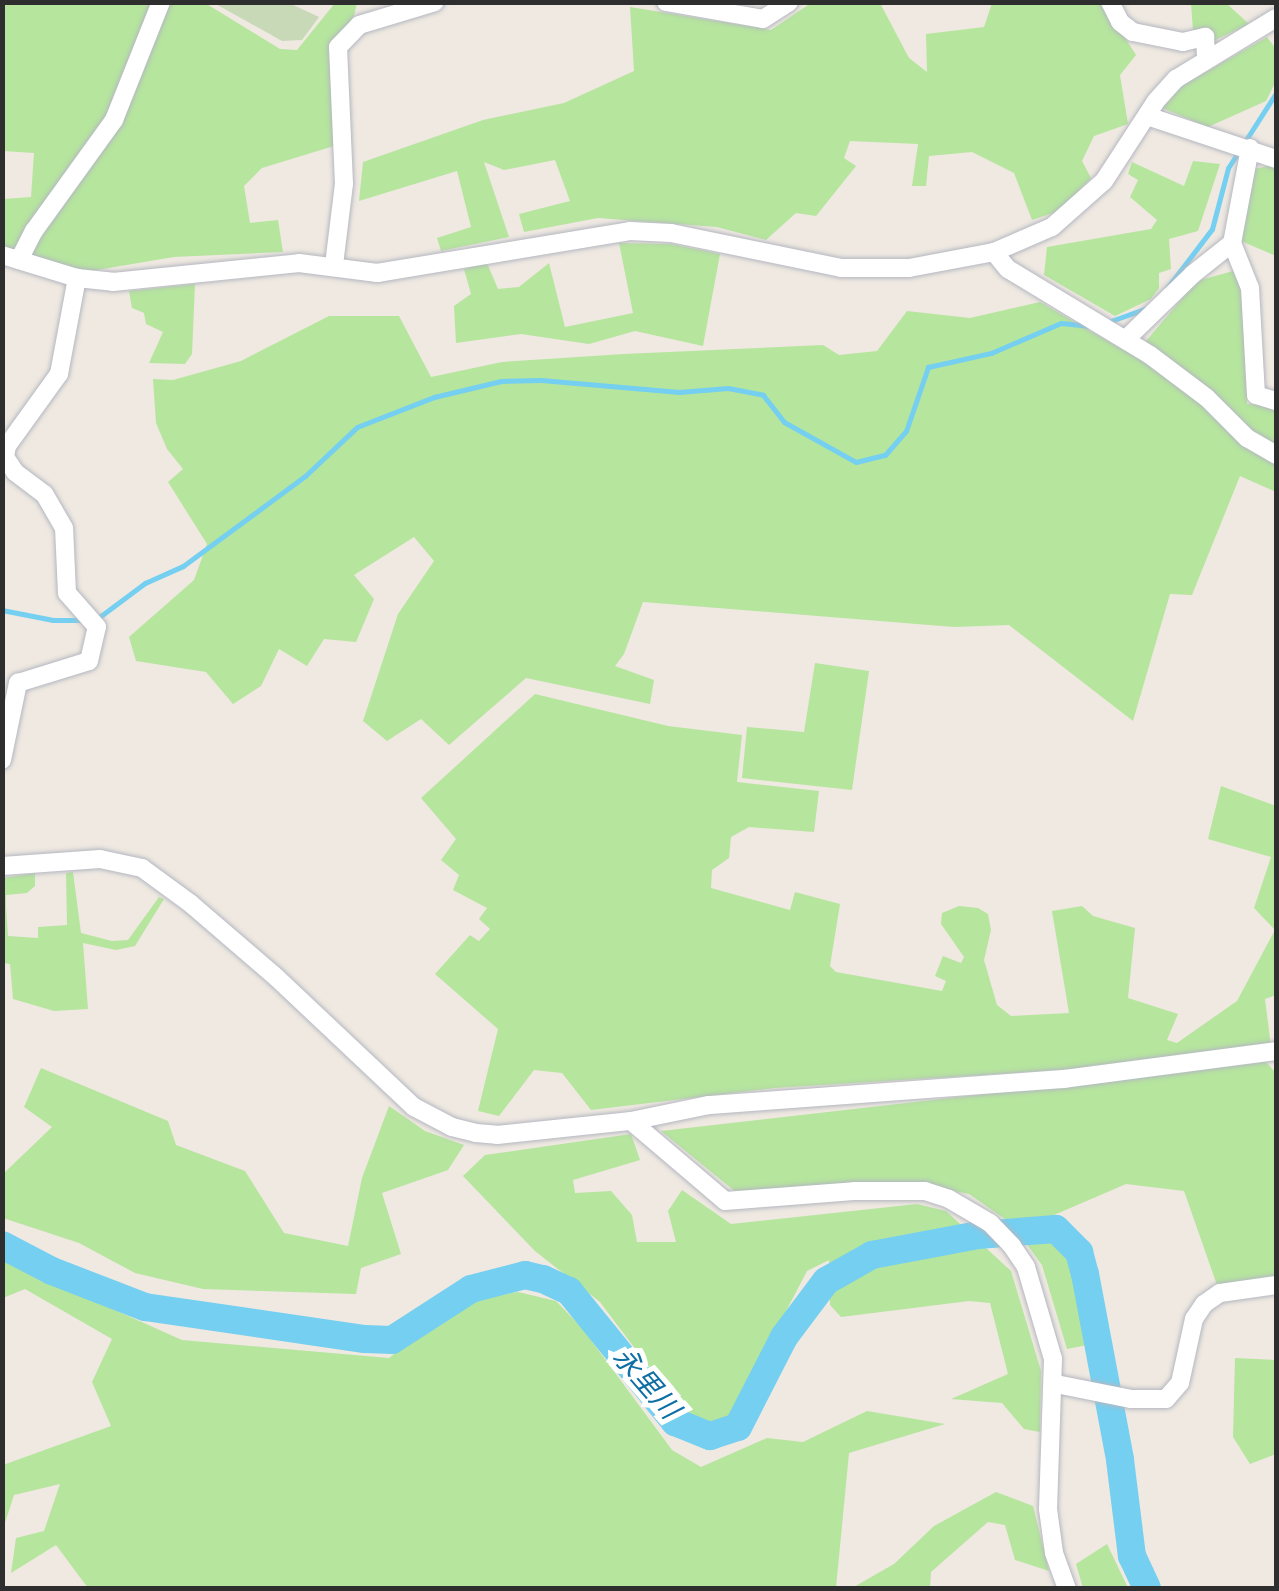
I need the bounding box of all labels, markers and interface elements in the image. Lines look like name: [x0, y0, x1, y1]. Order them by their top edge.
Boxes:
water label: 永里川: [606, 1340, 686, 1426]

